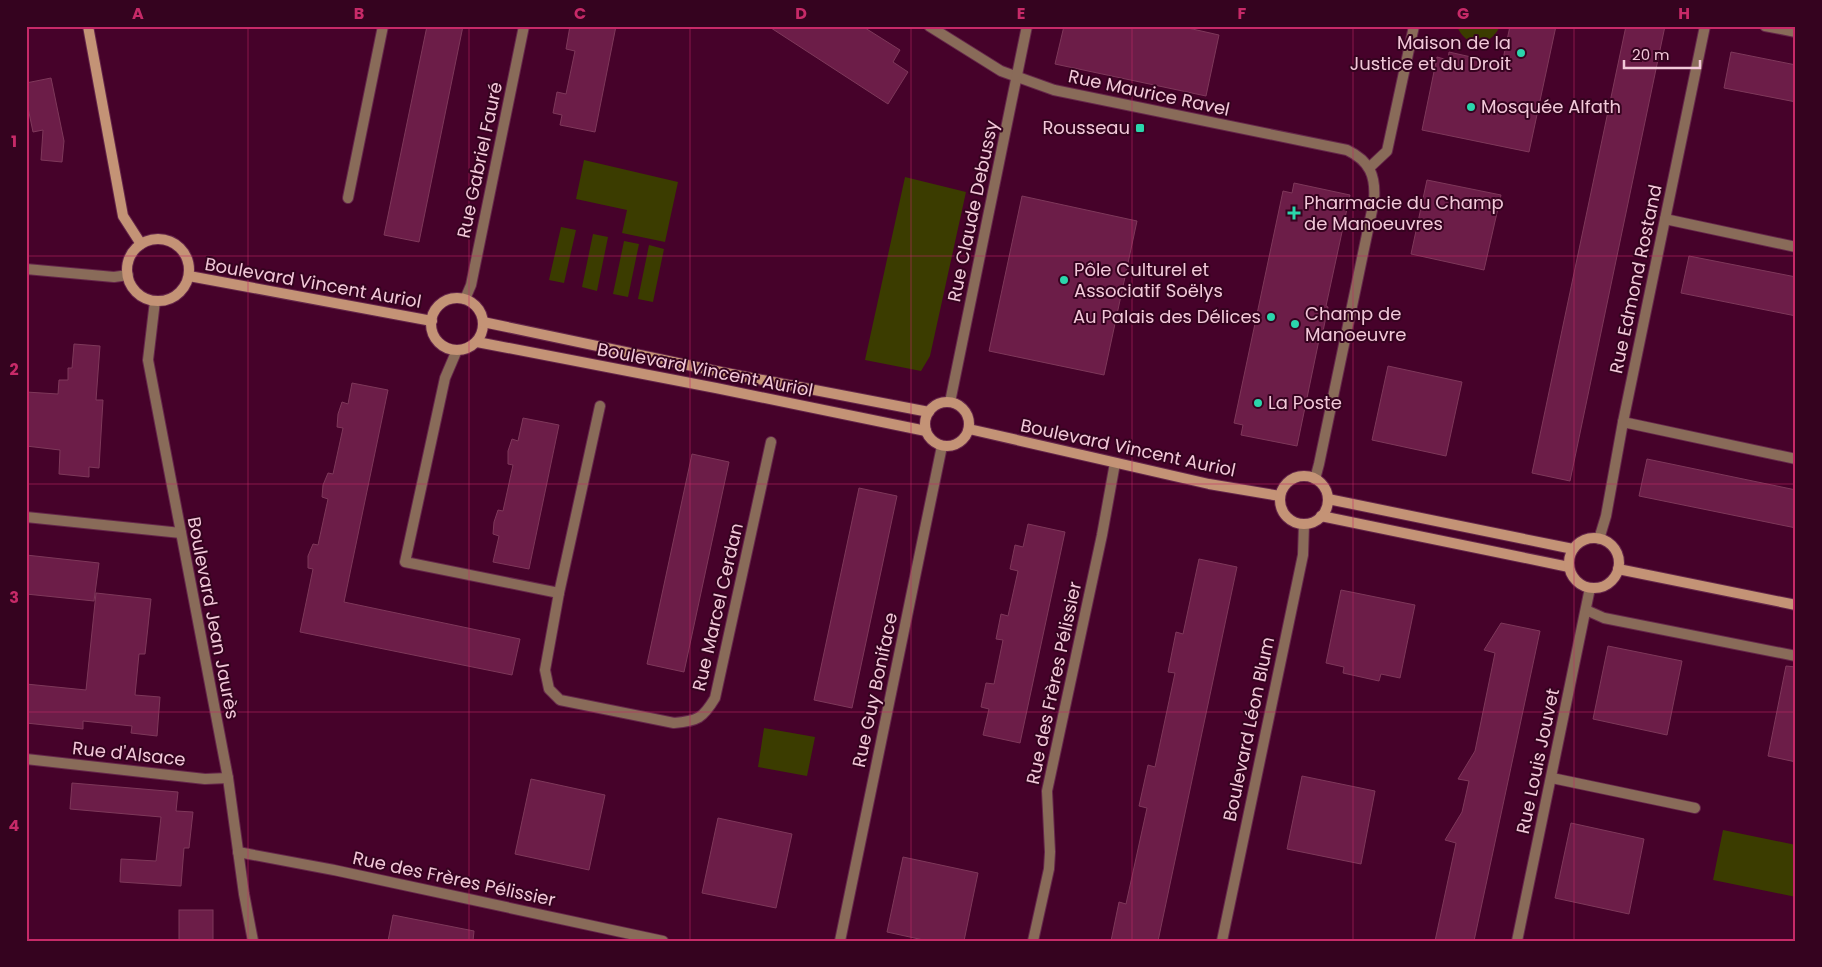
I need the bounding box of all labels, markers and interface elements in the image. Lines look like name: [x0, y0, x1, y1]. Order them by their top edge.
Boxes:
text: A: [132, 2, 144, 25]
text: B: [354, 2, 364, 25]
text: C: [574, 2, 586, 25]
text: D: [795, 2, 807, 25]
text: E: [1017, 2, 1025, 25]
text: F: [1238, 2, 1247, 25]
text: G: [1457, 2, 1469, 25]
text: H: [1678, 2, 1690, 25]
place label: Maison de la Justice et du Droit: [1350, 30, 1511, 76]
scale bar: [1624, 38, 1701, 70]
text: 20 m: [1632, 44, 1670, 65]
marker: Maison de la Justice et du Droit: [1515, 47, 1527, 59]
street label: Rue Maurice Ravel: [1066, 63, 1232, 122]
street label: Rue Gabriel Fauré: [451, 80, 508, 240]
place label: Mosquée Alfath: [1481, 94, 1621, 119]
marker: Mosquée Alfath: [1465, 101, 1477, 113]
place label: Rousseau: [1042, 115, 1130, 140]
street label: Rue Claude Debussy: [941, 118, 1004, 304]
marker: Rousseau: [1134, 122, 1146, 134]
text: 1: [11, 130, 17, 153]
street label: Rue Edmond Rostand: [1603, 182, 1668, 376]
place label: Pharmacie du Champ de Manoeuvres: [1304, 190, 1504, 236]
marker: Pharmacie du Champ de Manoeuvres: [1288, 207, 1300, 219]
street label: Boulevard Vincent Auriol: [203, 251, 423, 314]
place label: Pôle Culturel et Associatif Soëlys: [1074, 257, 1223, 303]
marker: Pôle Culturel et Associatif Soëlys: [1058, 274, 1070, 286]
place label: Champ de Manoeuvre: [1305, 301, 1406, 347]
place label: Au Palais des Délices: [1073, 304, 1261, 329]
marker: Au Palais des Délices: [1265, 311, 1277, 323]
marker: Champ de Manoeuvre: [1289, 318, 1301, 330]
street label: Boulevard Vincent Auriol: [595, 336, 815, 403]
text: 2: [9, 358, 19, 381]
place label: La Poste: [1268, 390, 1342, 415]
marker: La Poste: [1252, 397, 1264, 409]
street label: Boulevard Vincent Auriol: [1018, 412, 1238, 483]
street label: Boulevard Jean Jaurès: [182, 515, 245, 721]
street label: Rue Marcel Cerdan: [686, 520, 749, 693]
street label: Rue des Frères Pélissier: [1020, 579, 1087, 786]
text: 3: [9, 586, 19, 609]
street label: Rue Guy Boniface: [846, 610, 903, 770]
street label: Boulevard Léon Blum: [1217, 634, 1280, 823]
street label: Rue Louis Jouvet: [1510, 686, 1565, 836]
street label: Rue d'Alsace: [71, 735, 187, 772]
text: 4: [9, 814, 20, 837]
street label: Rue des Frères Pélissier: [351, 845, 558, 912]

